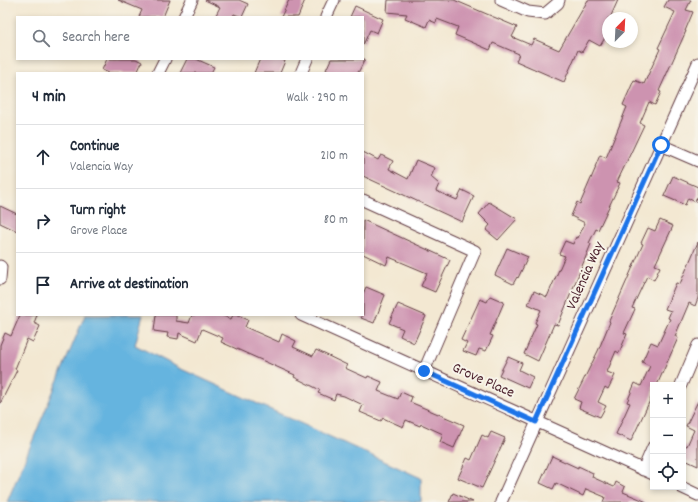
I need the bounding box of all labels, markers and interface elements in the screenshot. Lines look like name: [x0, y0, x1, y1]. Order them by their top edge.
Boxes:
north arrow: [602, 12, 638, 48]
search box: [16, 16, 364, 60]
icon: search: [30, 27, 52, 49]
text: Search here: [62, 27, 130, 49]
text: 4 min: [32, 86, 66, 110]
text: Walk · 290 m: [286, 89, 348, 108]
text: Continue: [70, 136, 119, 158]
route start: [652, 136, 670, 154]
icon: ahead: [32, 146, 54, 168]
text: 210 m: [320, 147, 348, 166]
text: Valencia Way: [70, 158, 133, 177]
text: Turn right: [70, 200, 126, 222]
icon: right: [32, 210, 54, 232]
text: 80 m: [324, 211, 348, 230]
text: Grove Place: [70, 222, 127, 241]
street label: Valencia Way: [561, 238, 611, 314]
icon: arrive: [32, 274, 54, 296]
text: Arrive at destination: [70, 274, 188, 296]
street label: Grove Place: [448, 357, 518, 405]
route end: [415, 362, 433, 380]
map controls: [650, 382, 686, 490]
button: +: [650, 382, 686, 418]
button: −: [650, 418, 686, 454]
button: locate: [650, 454, 686, 490]

